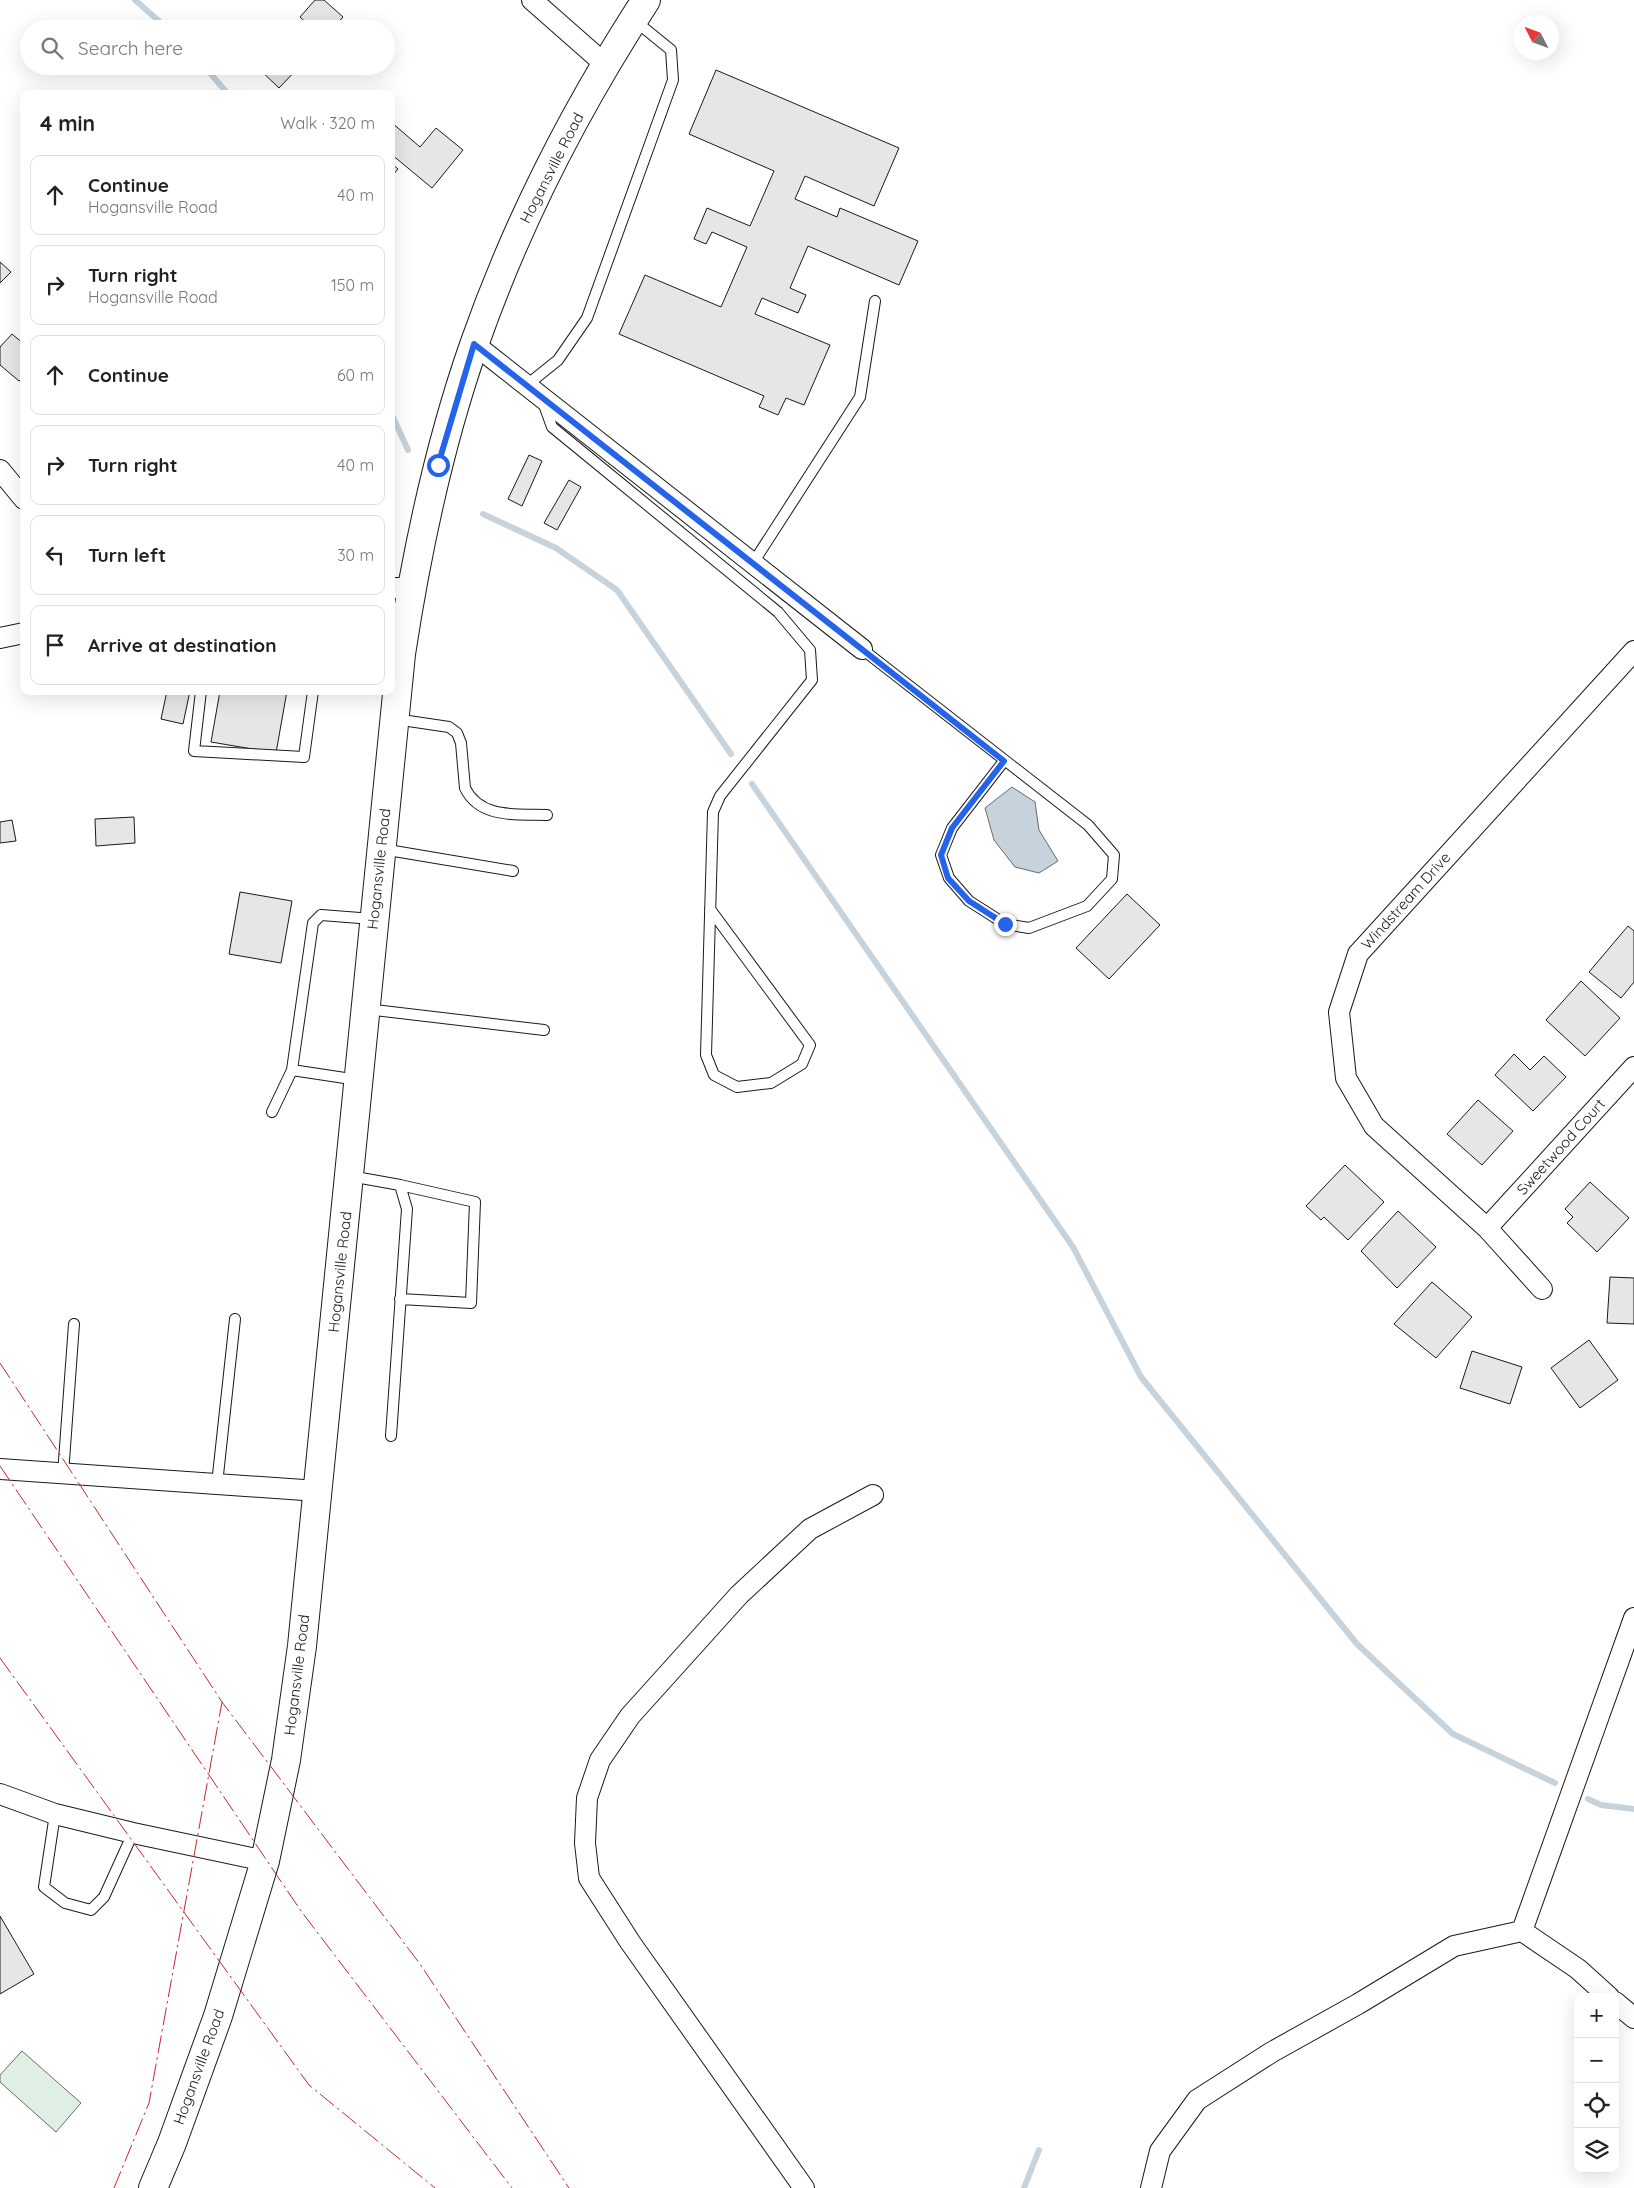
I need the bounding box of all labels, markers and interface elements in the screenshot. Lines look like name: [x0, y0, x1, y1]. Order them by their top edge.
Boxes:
north arrow: [1514, 15, 1559, 60]
search box: [20, 20, 395, 75]
icon: search: [38, 34, 66, 62]
text: Search here: [78, 36, 183, 60]
street label: Hogansville Road: [515, 109, 588, 226]
text: 4 min: [40, 110, 95, 136]
text: Walk · 320 m: [280, 113, 375, 133]
text: Continue: [88, 173, 169, 197]
icon: ahead: [41, 181, 69, 209]
text: 40 m: [337, 185, 374, 205]
text: Hogansville Road: [88, 197, 218, 217]
text: Turn right: [88, 263, 177, 287]
icon: right: [41, 271, 69, 299]
text: 150 m: [331, 275, 374, 295]
text: Hogansville Road: [88, 287, 218, 307]
icon: ahead: [41, 361, 69, 389]
text: Continue: [88, 363, 169, 387]
text: 60 m: [337, 365, 374, 385]
icon: right: [41, 451, 69, 479]
text: Turn right: [88, 453, 177, 477]
route start: [427, 454, 450, 477]
text: 40 m: [337, 455, 374, 475]
icon: left: [41, 541, 69, 569]
text: Turn left: [88, 543, 166, 567]
text: 30 m: [337, 545, 374, 565]
icon: arrive: [41, 631, 69, 659]
text: Arrive at destination: [88, 633, 277, 657]
street label: Hogansville Road: [363, 807, 394, 930]
street label: Windstream Drive: [1357, 848, 1454, 953]
route end: [994, 913, 1017, 936]
street label: Sweetwood Court: [1512, 1095, 1609, 1199]
street label: Hogansville Road: [324, 1210, 355, 1333]
street label: Hogansville Road: [280, 1613, 313, 1736]
map controls: [1574, 1993, 1619, 2173]
button: +: [1574, 1993, 1619, 2038]
street label: Hogansville Road: [169, 2006, 228, 2127]
button: −: [1574, 2038, 1619, 2083]
button: locate: [1574, 2083, 1619, 2128]
button: layers: [1574, 2128, 1619, 2173]

